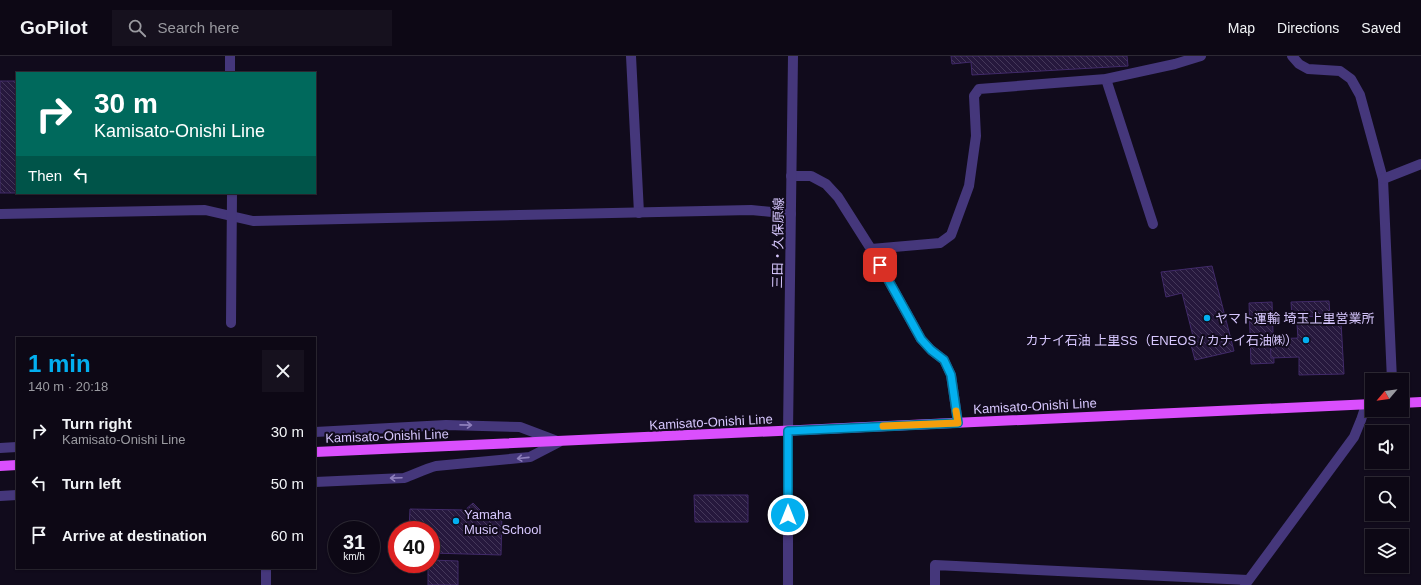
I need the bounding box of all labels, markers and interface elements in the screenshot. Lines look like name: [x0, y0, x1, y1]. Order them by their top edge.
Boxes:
search box: [112, 10, 392, 46]
text: GoPilot: [20, 17, 88, 38]
icon: search: [126, 17, 148, 39]
text: Search here: [158, 19, 239, 36]
text: Map: [1228, 20, 1255, 36]
text: Directions: [1277, 20, 1339, 36]
text: Saved: [1361, 20, 1401, 36]
icon: right: [28, 88, 80, 140]
text: 30 m: [94, 88, 158, 119]
text: Kamisato-Onishi Line: [94, 121, 265, 141]
icon: left: [70, 164, 92, 186]
text: Then: [28, 167, 62, 184]
street label: 三田・久保原線: [770, 197, 786, 289]
pin: [863, 248, 897, 282]
icon: arrive: [869, 254, 891, 276]
place label: ヤマト運輸 埼玉上里営業所: [1215, 311, 1375, 326]
marker: ヤマト運輸 埼玉上里営業所: [1202, 313, 1212, 323]
place label: カナイ石油 上里SS（ENEOS / カナイ石油㈱）: [1026, 333, 1298, 348]
marker: カナイ石油 上里SS（ENEOS / カナイ石油㈱）: [1301, 335, 1311, 345]
text: 1 min: [28, 350, 91, 377]
button: close: [262, 350, 304, 392]
north arrow: [1365, 373, 1409, 417]
map controls: [1365, 373, 1409, 573]
text: 140 m · 20:18: [28, 379, 108, 394]
street label: Kamisato-Onishi Line: [973, 395, 1097, 417]
street label: Kamisato-Onishi Line: [649, 411, 773, 433]
text: Turn right: [62, 415, 132, 432]
icon: right: [28, 420, 50, 442]
one-way arrow: [459, 421, 472, 429]
text: 30 m: [271, 423, 304, 440]
button: sound: [1365, 425, 1409, 469]
street label: Kamisato-Onishi Line: [325, 426, 449, 446]
text: Kamisato-Onishi Line: [62, 432, 186, 447]
one-way arrow: [517, 454, 530, 462]
icon: left: [28, 472, 50, 494]
text: Turn left: [62, 475, 121, 492]
text: 50 m: [271, 475, 304, 492]
one-way arrow: [390, 475, 403, 482]
button: search: [1365, 477, 1409, 521]
position arrow: [767, 494, 809, 536]
place label: Yamaha Music School: [464, 507, 541, 537]
marker: Yamaha Music School: [451, 516, 461, 526]
speed limit sign: 40: [388, 521, 440, 573]
icon: arrive: [28, 524, 50, 546]
text: Arrive at destination: [62, 527, 207, 544]
text: 60 m: [271, 527, 304, 544]
button: layers: [1365, 529, 1409, 573]
text: 31: [343, 531, 365, 553]
text: km/h: [343, 551, 365, 562]

